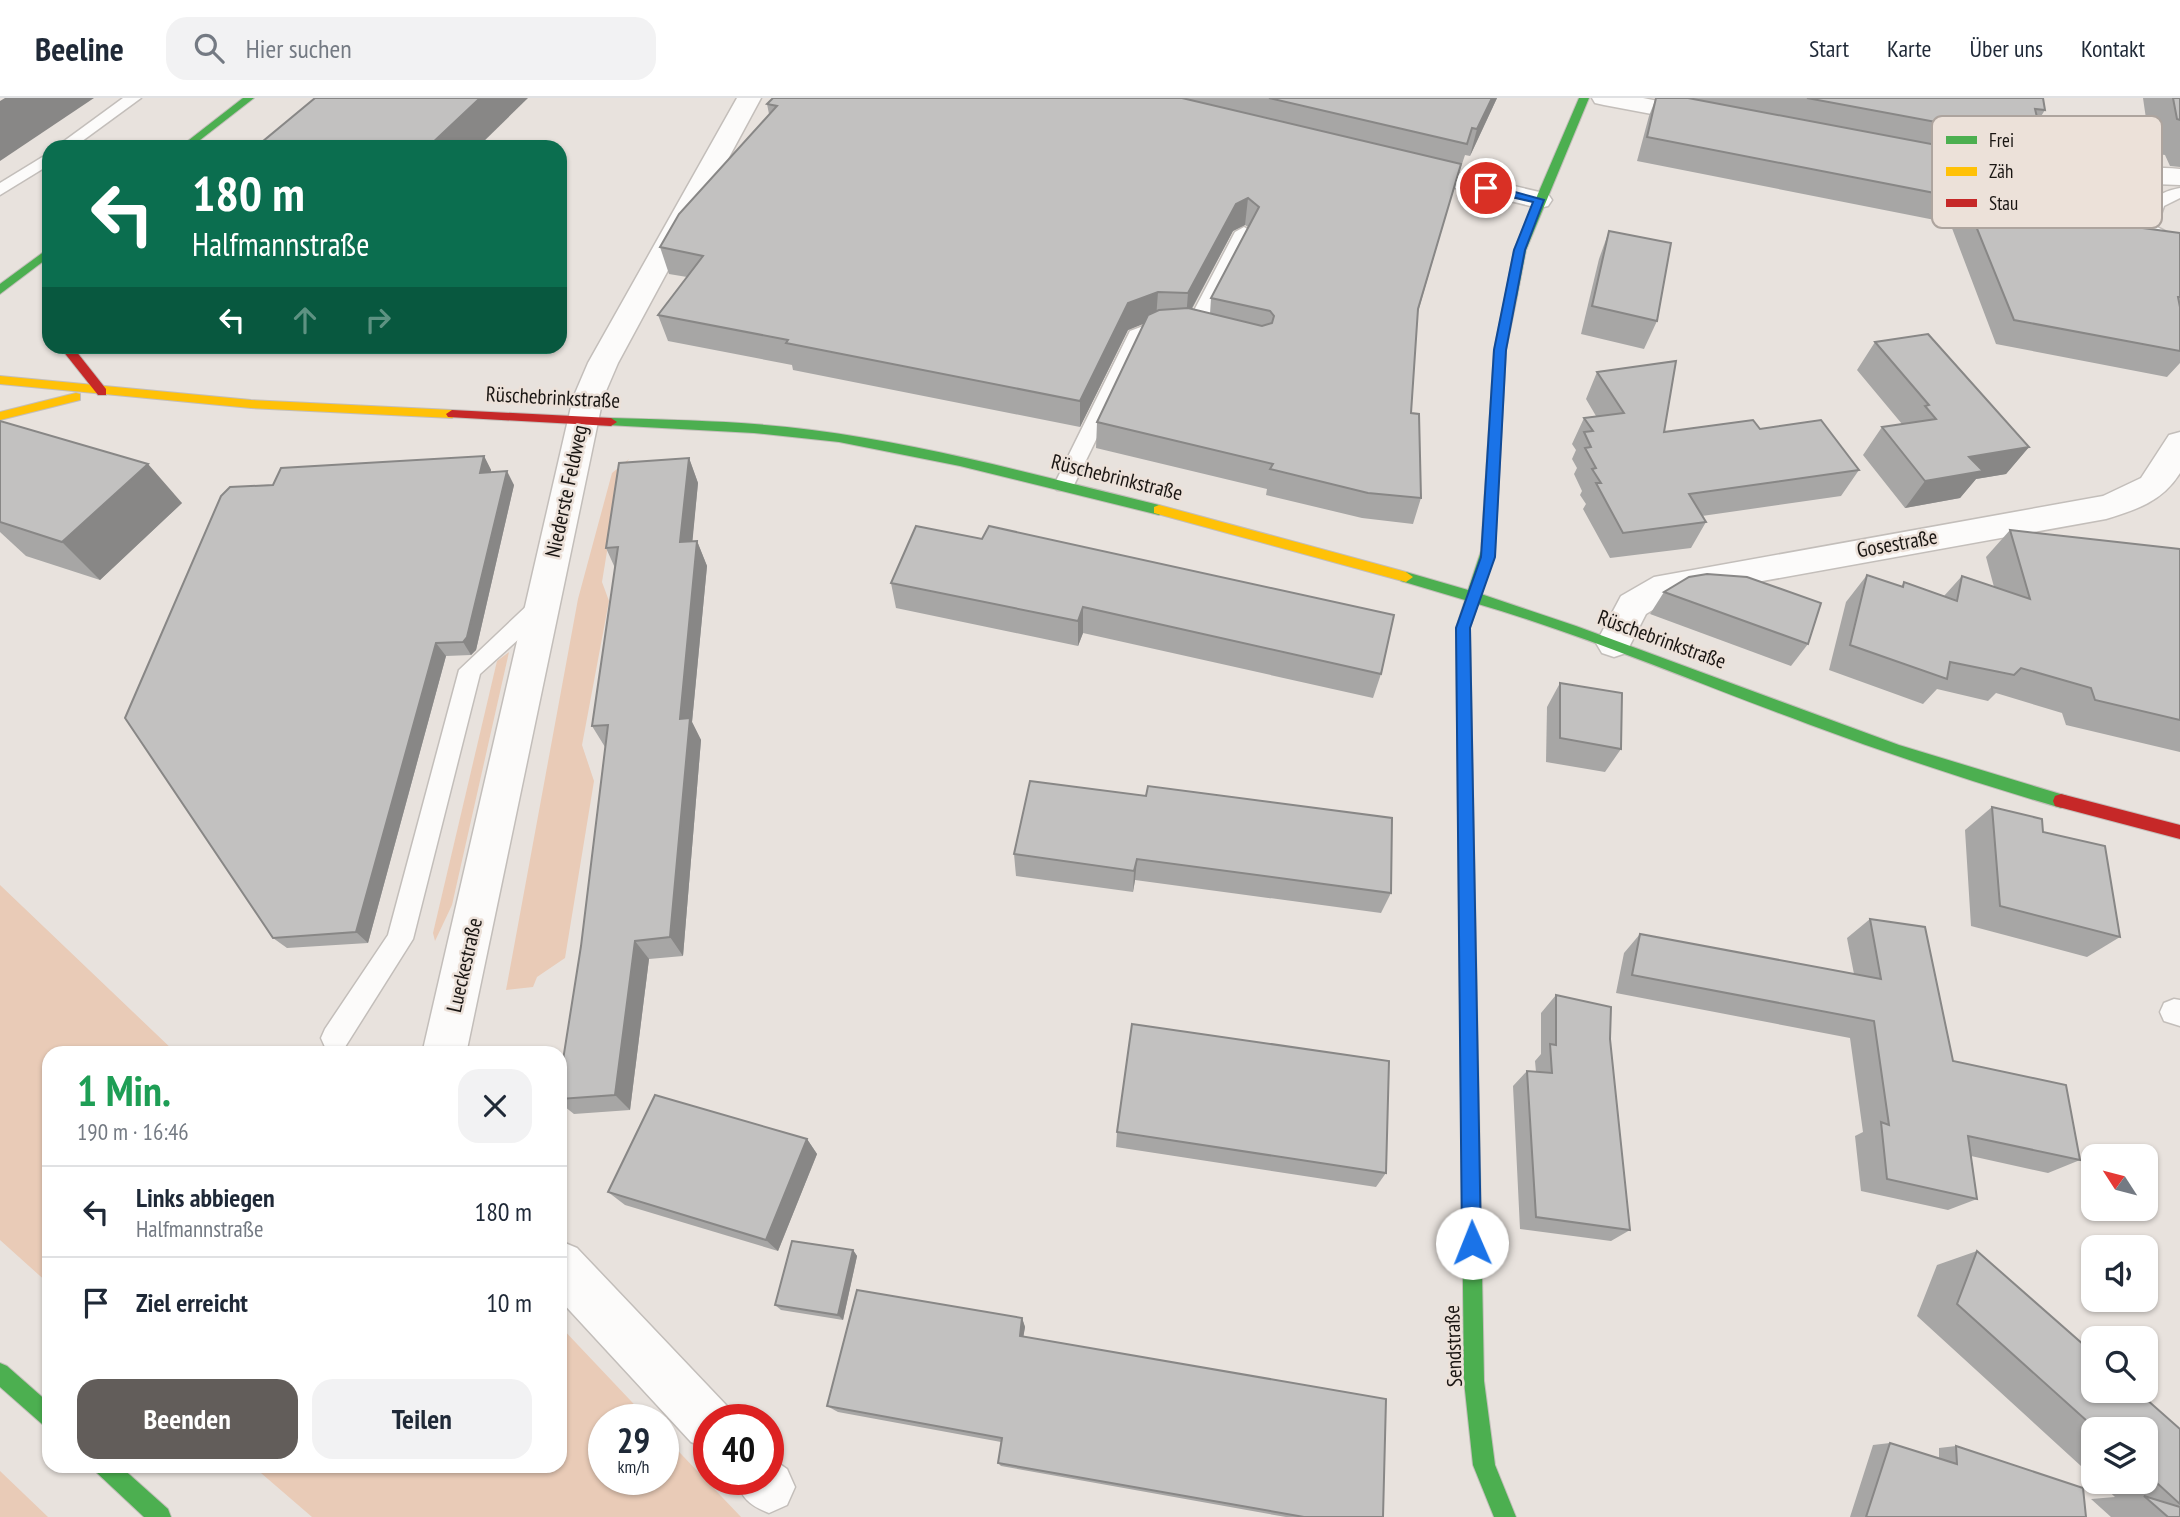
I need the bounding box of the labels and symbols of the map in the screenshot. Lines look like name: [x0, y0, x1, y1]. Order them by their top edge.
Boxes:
legend: [1932, 116, 2162, 228]
text: Frei: [1989, 128, 2014, 152]
pin: [1456, 158, 1516, 218]
text: Zäh: [1989, 159, 2013, 183]
text: Stau: [1989, 191, 2018, 215]
street label: Rüschebrinkstraße: [485, 380, 621, 414]
street label: Niederste Feldweg: [539, 422, 593, 560]
street label: Rüschebrinkstraße: [1049, 448, 1185, 506]
street label: Gosestraße: [1855, 523, 1939, 563]
street label: Rüschebrinkstraße: [1594, 603, 1730, 675]
street label: Lueckestraße: [440, 915, 488, 1015]
north arrow: [2081, 1144, 2158, 1222]
position arrow: [1435, 1206, 1509, 1280]
street label: Sendstraße: [1438, 1305, 1468, 1387]
speed limit sign: 40: [693, 1404, 784, 1495]

